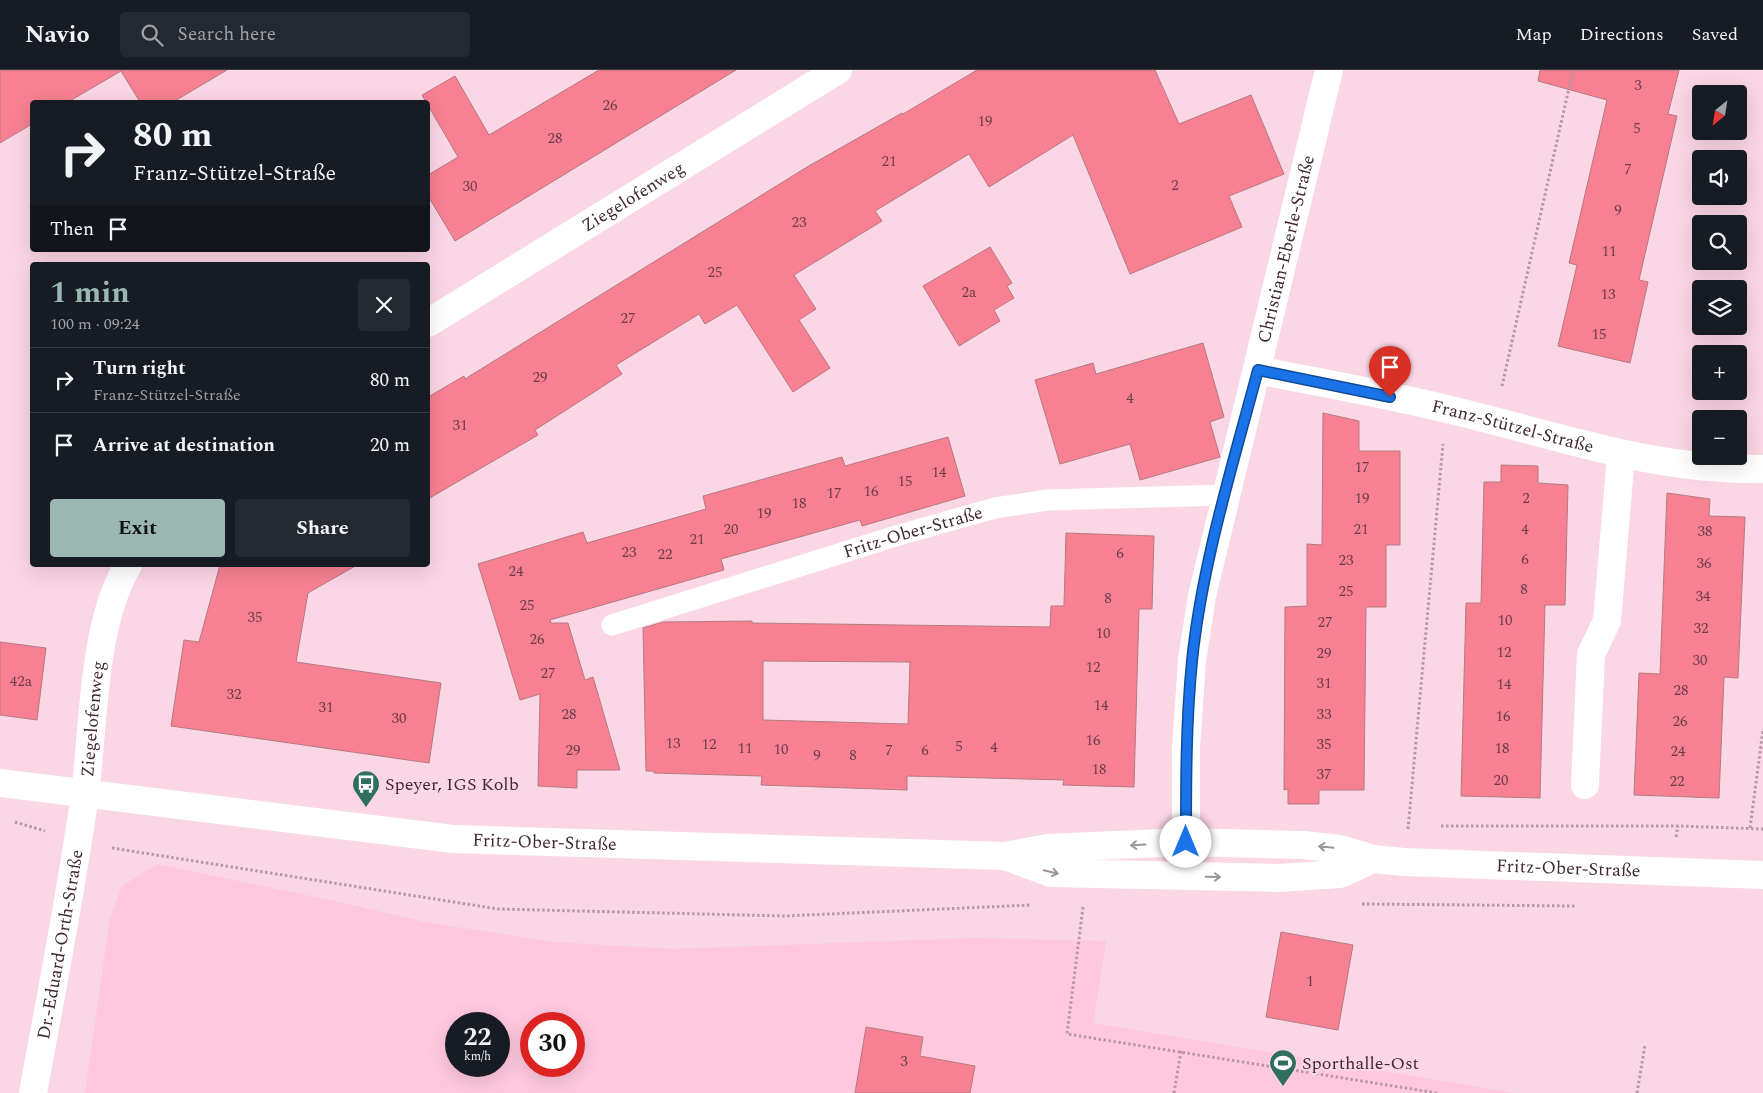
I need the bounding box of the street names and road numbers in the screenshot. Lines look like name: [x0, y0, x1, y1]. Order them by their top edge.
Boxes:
street label: Christian-Eberle-Straße: [1250, 152, 1322, 346]
street label: Ziegelofenweg: [576, 154, 690, 239]
street label: Franz-Stützel-Straße: [1429, 392, 1597, 460]
street label: Fritz-Ober-Straße: [840, 499, 986, 565]
street label: Ziegelofenweg: [74, 659, 112, 778]
street label: Fritz-Ober-Straße: [472, 826, 617, 858]
street label: Dr.-Eduard-Orth-Straße: [30, 848, 90, 1042]
street label: Fritz-Ober-Straße: [1496, 852, 1641, 884]

